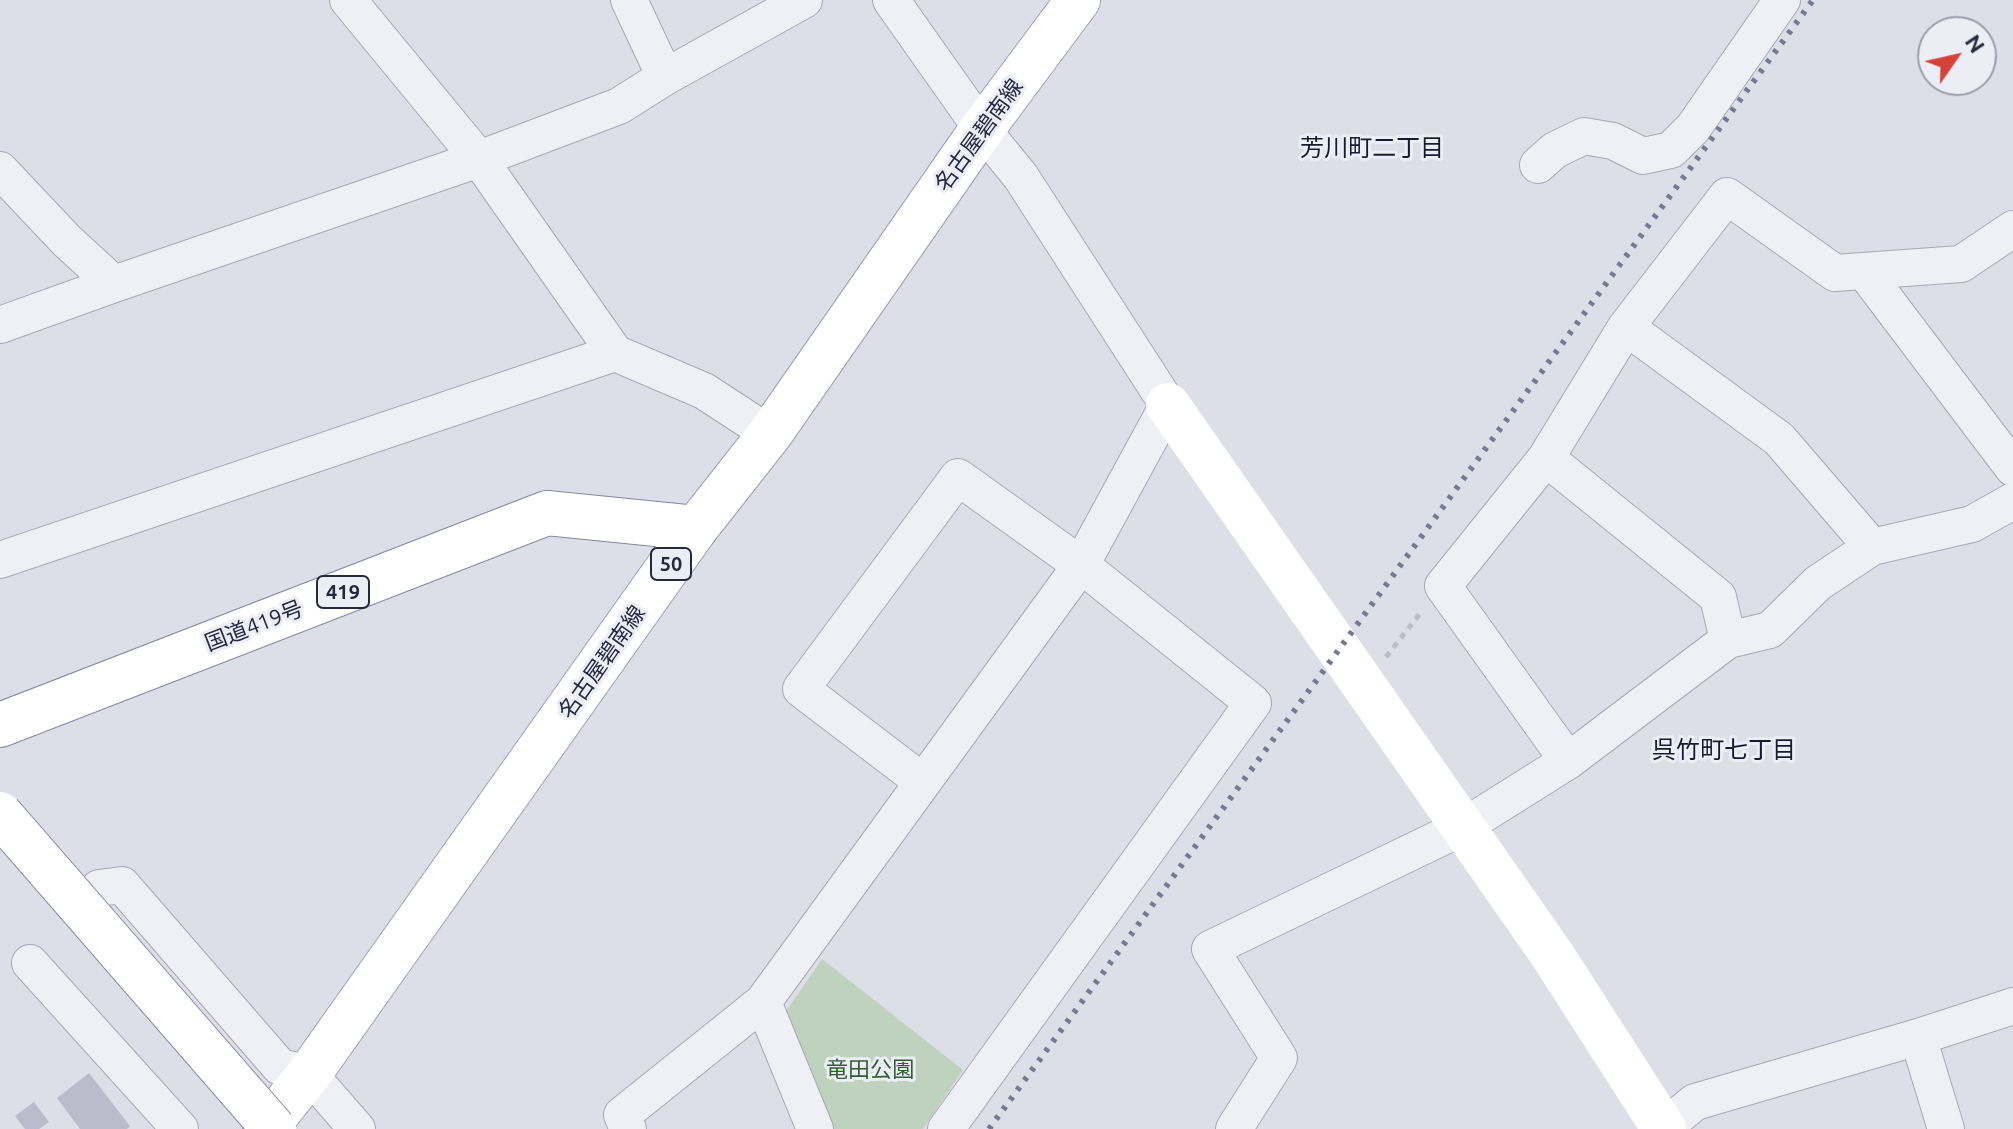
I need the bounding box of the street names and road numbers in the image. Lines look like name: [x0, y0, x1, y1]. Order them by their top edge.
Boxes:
street label: 名古屋碧南線: [930, 74, 1028, 196]
road number: 50: [651, 548, 691, 580]
road number: 419: [317, 576, 369, 608]
street label: 国道419号: [201, 595, 307, 657]
street label: 名古屋碧南線: [553, 600, 651, 724]

